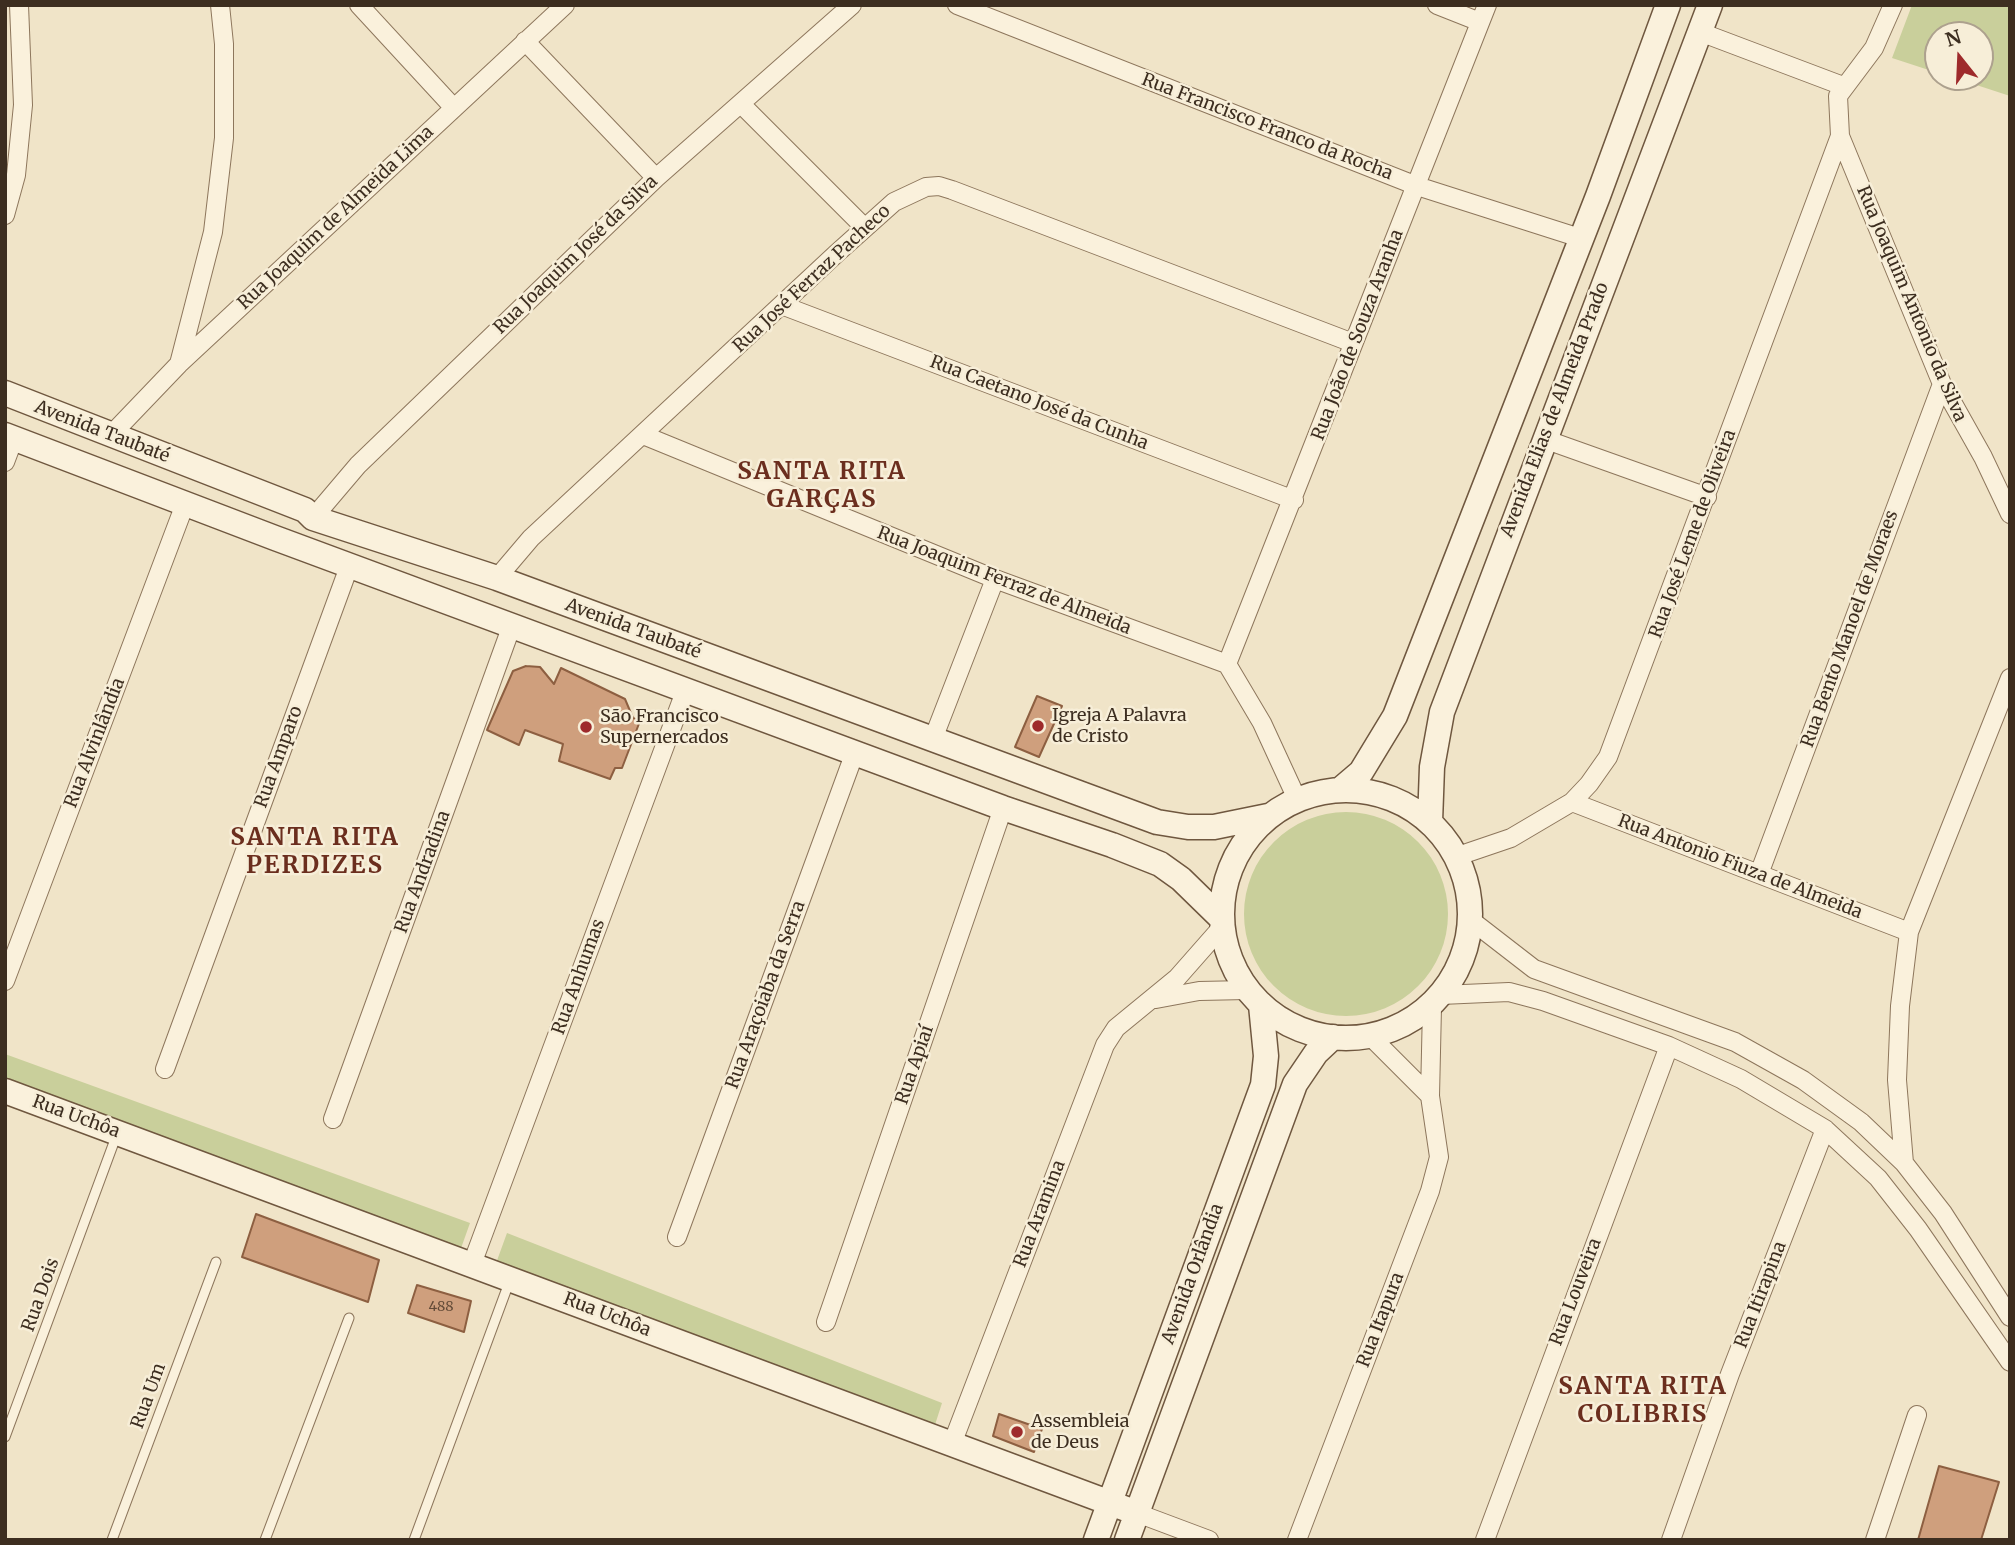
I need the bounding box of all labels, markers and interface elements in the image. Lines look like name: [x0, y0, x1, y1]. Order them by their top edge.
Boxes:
north arrow: [1924, 21, 1994, 91]
text: N: [1942, 24, 1964, 52]
street label: Rua Francisco Franco da Rocha: [1138, 69, 1396, 185]
street label: Rua Joaquim de Almeida Lima: [234, 122, 438, 314]
street label: Rua Joaquim José da Silva: [490, 171, 662, 339]
street label: Rua Joaquim Antonio da Silva: [1851, 183, 1971, 425]
street label: Rua José Ferraz Pacheco: [729, 201, 895, 357]
street label: Rua João de Souza Aranha: [1308, 227, 1408, 443]
street label: Avenida Elias de Almeida Prado: [1496, 280, 1614, 540]
street label: Rua Caetano José da Cunha: [927, 351, 1151, 455]
street label: Avenida Taubaté: [31, 396, 173, 468]
street label: Rua José Leme de Oliveira: [1645, 427, 1741, 641]
district label: SANTA RITA GARÇAS: [739, 458, 905, 514]
street label: Rua Bento Manoel de Moraes: [1797, 507, 1903, 751]
street label: Rua Joaquim Ferraz de Almeida: [874, 522, 1134, 640]
street label: Avenida Taubaté: [562, 594, 704, 664]
street label: Rua Alvinlândia: [60, 675, 130, 811]
street label: Rua Amparo: [251, 703, 307, 811]
place label: Igreja A Palavra de Cristo: [1052, 705, 1187, 748]
place label: São Francisco Supernercados: [600, 706, 729, 748]
marker: Igreja A Palavra de Cristo: [1030, 718, 1046, 734]
marker: São Francisco Supernercados: [578, 719, 594, 735]
street label: Rua Andradina: [391, 808, 455, 936]
street label: Rua Antonio Fiuza de Almeida: [1615, 810, 1865, 924]
district label: SANTA RITA PERDIZES: [232, 824, 398, 880]
street label: Rua Araçoiaba da Serra: [722, 898, 810, 1092]
street label: Rua Anhumas: [548, 916, 610, 1038]
street label: Rua Apiaí: [891, 1023, 939, 1107]
street label: Rua Uchôa: [29, 1091, 123, 1143]
street label: Rua Aramina: [1010, 1157, 1070, 1271]
street label: Avenida Orlândia: [1158, 1201, 1228, 1347]
street label: Rua Louveira: [1546, 1235, 1606, 1349]
street label: Rua Itirapina: [1731, 1239, 1791, 1351]
street label: Rua Dois: [18, 1255, 64, 1335]
street label: Rua Itapura: [1353, 1269, 1409, 1371]
street label: Rua Uchôa: [560, 1288, 654, 1342]
house number: 488: [428, 1299, 454, 1315]
street label: Rua Um: [127, 1360, 171, 1432]
district label: SANTA RITA COLIBRIS: [1560, 1373, 1726, 1429]
place label: Assembleia de Deus: [1031, 1411, 1129, 1454]
marker: Assembleia de Deus: [1009, 1424, 1025, 1440]

